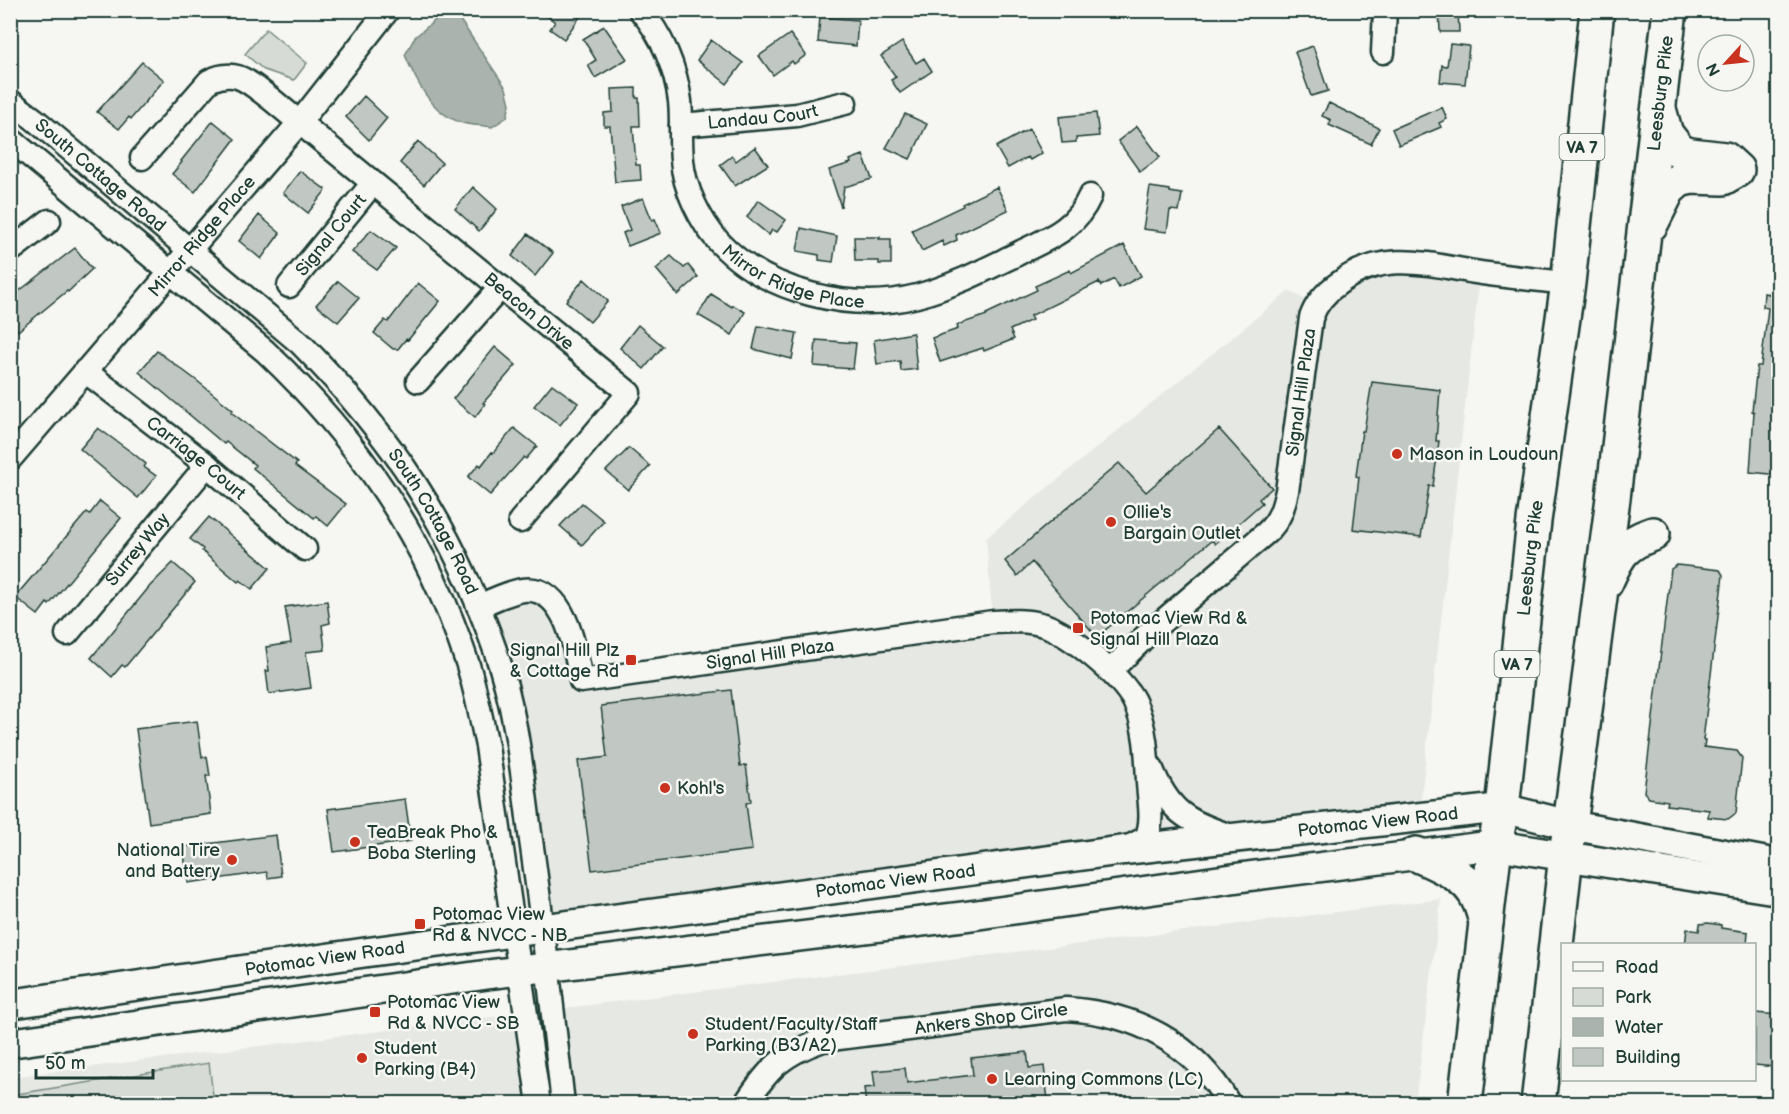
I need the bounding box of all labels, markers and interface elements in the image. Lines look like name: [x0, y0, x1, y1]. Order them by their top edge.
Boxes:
north arrow: [1696, 33, 1756, 93]
street label: Leesburg Pike: [1644, 34, 1678, 152]
text: N: [1703, 59, 1725, 79]
street label: Landau Court: [707, 100, 820, 134]
street label: South Cottage Road: [31, 114, 170, 236]
road number: VA 7: [1560, 134, 1604, 160]
street label: Mirror Ridge Place: [144, 171, 260, 301]
street label: Signal Court: [291, 189, 371, 281]
street label: Mirror Ridge Place: [717, 240, 865, 313]
street label: Beacon Drive: [480, 268, 579, 355]
street label: Signal Hill Plaza: [1282, 327, 1320, 458]
street label: Carriage Court: [142, 412, 250, 505]
place label: Mason in Loudoun: [1409, 444, 1559, 465]
street label: South Cottage Road: [384, 445, 482, 598]
marker: Mason in Loudoun: [1390, 447, 1404, 461]
street label: Leesburg Pike: [1514, 499, 1548, 617]
place label: Ollie's Bargain Outlet: [1123, 502, 1241, 544]
street label: Surrey Way: [101, 508, 175, 591]
marker: Ollie's Bargain Outlet: [1104, 515, 1118, 529]
place label: Potomac View Rd & Signal Hill Plaza: [1090, 608, 1248, 650]
marker: Potomac View Rd & Signal Hill Plaza: [1071, 621, 1085, 635]
street label: Signal Hill Plaza: [705, 635, 836, 674]
place label: Signal Hill Plz & Cottage Rd: [510, 640, 619, 682]
road number: VA 7: [1494, 651, 1540, 677]
marker: Signal Hill Plz & Cottage Rd: [624, 653, 638, 667]
place label: Kohl's: [677, 778, 724, 799]
marker: Kohl's: [658, 781, 672, 795]
street label: Potomac View Road: [1297, 803, 1459, 842]
place label: TeaBreak Pho & Boba Sterling: [367, 822, 498, 864]
marker: TeaBreak Pho & Boba Sterling: [348, 835, 362, 849]
place label: National Tire and Battery: [117, 840, 221, 882]
marker: National Tire and Battery: [225, 853, 239, 867]
street label: Potomac View Road: [814, 860, 977, 903]
place label: Potomac View Rd & NVCC - NB: [432, 904, 567, 946]
marker: Potomac View Rd & NVCC - NB: [413, 917, 427, 931]
street label: Potomac View Road: [243, 937, 406, 981]
legend: [1561, 943, 1756, 1081]
text: Road: [1615, 957, 1659, 978]
text: Park: [1615, 987, 1651, 1008]
place label: Potomac View Rd & NVCC - SB: [387, 992, 519, 1034]
street label: Ankers Shop Circle: [913, 999, 1069, 1039]
marker: Potomac View Rd & NVCC - SB: [368, 1005, 382, 1019]
place label: Student/Faculty/Staff Parking (B3/A2): [705, 1014, 878, 1056]
text: Water: [1615, 1017, 1663, 1038]
marker: Student/Faculty/Staff Parking (B3/A2): [686, 1027, 700, 1041]
place label: Student Parking (B4): [374, 1038, 476, 1080]
scale bar: [36, 1042, 153, 1080]
text: Building: [1615, 1047, 1681, 1068]
marker: Student Parking (B4): [355, 1051, 369, 1065]
text: 50 m: [45, 1053, 86, 1074]
place label: Learning Commons (LC): [1004, 1069, 1204, 1090]
marker: Learning Commons (LC): [985, 1072, 999, 1086]

